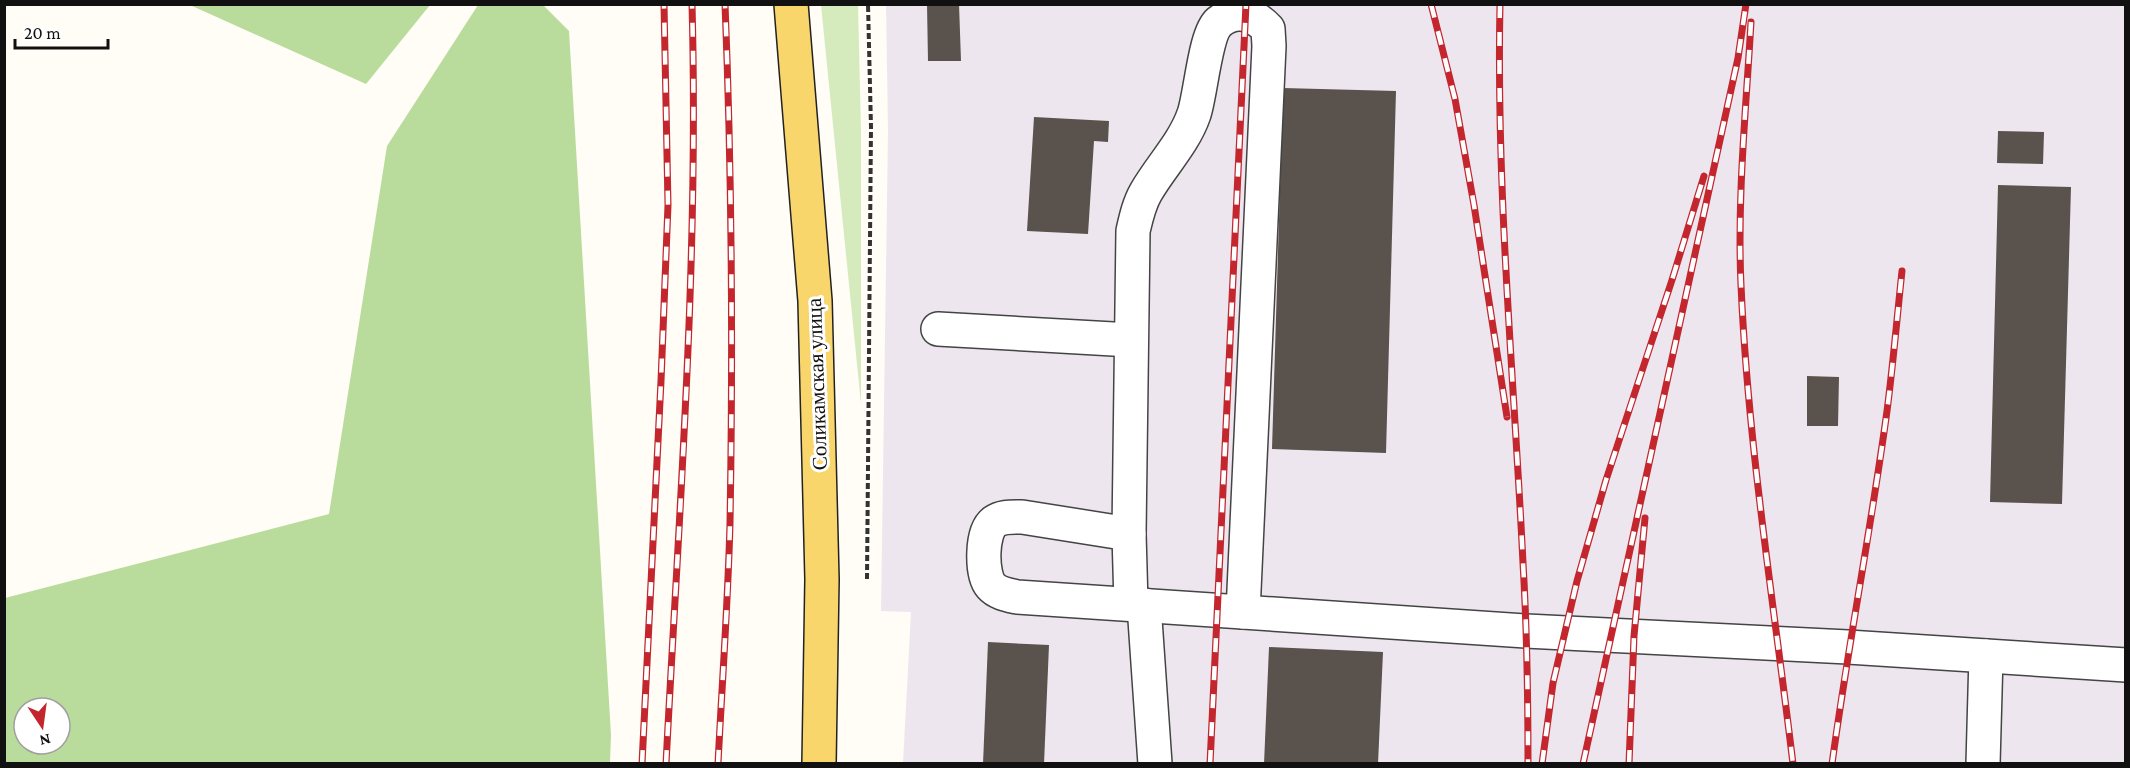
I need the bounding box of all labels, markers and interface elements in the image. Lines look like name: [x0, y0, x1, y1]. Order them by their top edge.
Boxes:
scale bar: [15, 12, 108, 50]
text: 20 m: [24, 23, 61, 43]
street label: Соликамская улица: [802, 297, 832, 471]
north arrow: [12, 696, 72, 756]
text: N: [38, 731, 52, 750]

